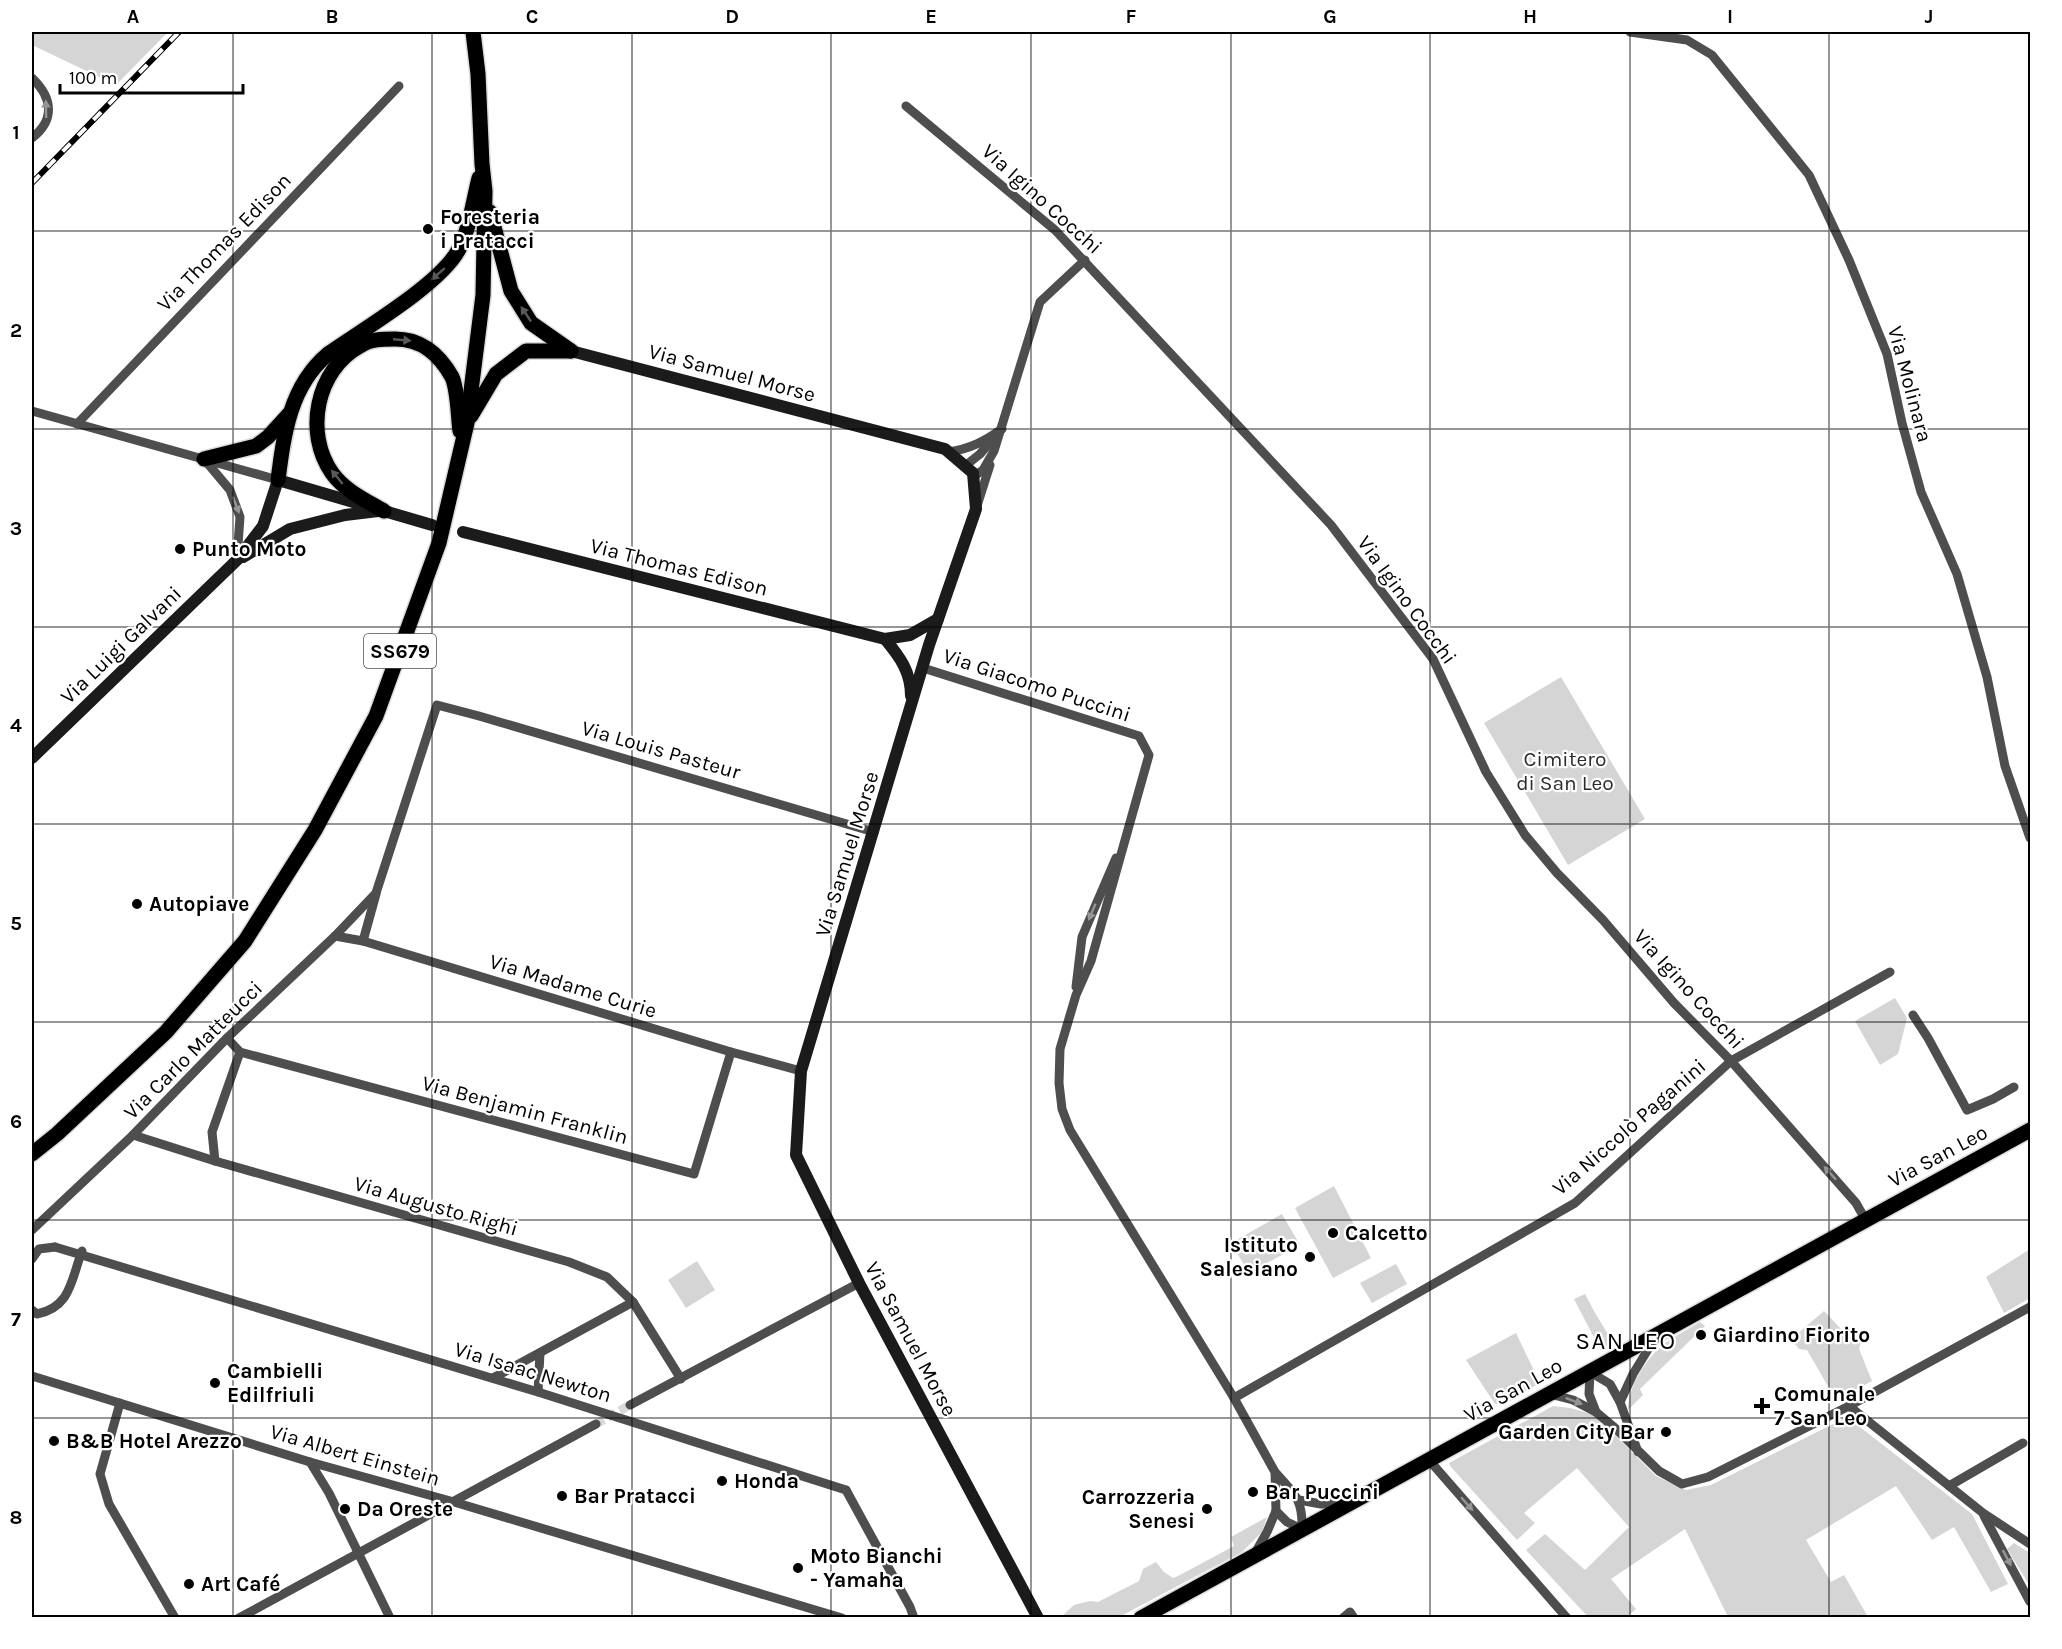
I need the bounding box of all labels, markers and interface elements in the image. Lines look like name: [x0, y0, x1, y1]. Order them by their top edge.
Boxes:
text: A: [127, 5, 140, 28]
text: B: [326, 5, 338, 28]
text: C: [526, 5, 538, 28]
text: D: [725, 5, 739, 28]
text: E: [925, 5, 937, 28]
text: F: [1126, 5, 1137, 28]
text: G: [1323, 5, 1337, 28]
text: H: [1523, 5, 1537, 28]
text: I: [1727, 5, 1733, 28]
text: J: [1925, 5, 1933, 28]
scale bar: [60, 57, 243, 95]
text: 100 m: [69, 67, 117, 89]
one-way arrow: [42, 99, 51, 118]
text: 1: [12, 121, 20, 144]
street label: Via Igino Cocchi: [977, 139, 1107, 259]
street label: Via Thomas Edison: [152, 168, 296, 316]
place label: Foresteria i Pratacci: [440, 205, 540, 253]
marker: Foresteria i Pratacci: [421, 222, 435, 236]
one-way arrow: [431, 267, 446, 280]
one-way arrow: [520, 307, 532, 323]
text: 2: [10, 319, 22, 342]
street label: Via Molinara: [1883, 323, 1937, 445]
one-way arrow: [392, 335, 411, 345]
street label: Via Samuel Morse: [646, 339, 818, 407]
one-way arrow: [330, 469, 343, 485]
one-way arrow: [232, 496, 241, 514]
text: 3: [10, 517, 22, 540]
street label: Via Igino Cocchi: [1352, 531, 1462, 669]
street label: Via Thomas Edison: [588, 533, 770, 601]
place label: Punto Moto: [192, 537, 306, 561]
marker: Punto Moto: [173, 542, 187, 556]
street label: Via Luigi Galvani: [56, 581, 186, 709]
road number: SS679: [364, 634, 436, 668]
street label: Via Giacomo Puccini: [940, 643, 1134, 727]
text: 4: [10, 714, 22, 737]
street label: Via Louis Pasteur: [579, 716, 744, 784]
park label: Cimitero di San Leo: [1516, 747, 1614, 795]
street label: Via Samuel Morse: [810, 768, 884, 940]
place label: Autopiave: [149, 892, 250, 916]
marker: Autopiave: [130, 897, 144, 911]
one-way arrow: [1087, 904, 1097, 922]
text: 5: [10, 912, 22, 935]
street label: Via Igino Cocchi: [1629, 924, 1749, 1054]
street label: Via Madame Curie: [486, 949, 660, 1023]
street label: Via Carlo Matteucci: [119, 976, 267, 1124]
street label: Via Niccolò Paganini: [1547, 1054, 1711, 1200]
street label: Via Benjamin Franklin: [419, 1071, 631, 1149]
text: 6: [10, 1110, 22, 1133]
street label: Via San Leo: [1884, 1120, 1992, 1192]
one-way arrow: [1824, 1166, 1837, 1181]
street label: Via Augusto Righi: [351, 1171, 521, 1241]
place label: Calcetto: [1345, 1221, 1428, 1245]
marker: Calcetto: [1326, 1226, 1340, 1240]
place label: Istituto Salesiano: [1200, 1233, 1298, 1281]
marker: Istituto Salesiano: [1303, 1250, 1317, 1264]
street label: Via Samuel Morse: [860, 1258, 962, 1420]
text: 7: [11, 1308, 21, 1331]
place label: Giardino Fiorito: [1713, 1323, 1870, 1347]
district label: SAN LEO: [1575, 1327, 1677, 1355]
marker: Giardino Fiorito: [1694, 1328, 1708, 1342]
street label: Via Isaac Newton: [452, 1337, 614, 1407]
street label: Via San Leo: [1460, 1353, 1566, 1427]
place label: Cambielli Edilfriuli: [227, 1359, 323, 1407]
marker: Cambielli Edilfriuli: [208, 1376, 222, 1390]
place label: Comunale 7 San Leo: [1774, 1382, 1875, 1430]
one-way arrow: [1565, 1397, 1583, 1407]
marker: Comunale 7 San Leo: [1755, 1399, 1769, 1413]
street label: Via Albert Einstein: [267, 1419, 443, 1491]
place label: Garden City Bar: [1498, 1420, 1655, 1444]
marker: Garden City Bar: [1659, 1425, 1673, 1439]
place label: B&B Hotel Arezzo: [66, 1429, 242, 1453]
marker: B&B Hotel Arezzo: [47, 1434, 61, 1448]
place label: Honda: [734, 1469, 799, 1493]
marker: Honda: [715, 1474, 729, 1488]
place label: Bar Puccini: [1265, 1480, 1379, 1504]
place label: Bar Pratacci: [574, 1484, 696, 1508]
place label: Carrozzeria Senesi: [1082, 1485, 1195, 1533]
marker: Bar Puccini: [1246, 1485, 1260, 1499]
marker: Bar Pratacci: [555, 1489, 569, 1503]
one-way arrow: [1460, 1496, 1473, 1511]
place label: Da Oreste: [357, 1497, 453, 1521]
marker: Da Oreste: [338, 1502, 352, 1516]
marker: Carrozzeria Senesi: [1200, 1502, 1214, 1516]
text: 8: [10, 1506, 22, 1529]
place label: Moto Bianchi - Yamaha: [810, 1544, 943, 1592]
one-way arrow: [2002, 1550, 2012, 1567]
marker: Moto Bianchi - Yamaha: [791, 1561, 805, 1575]
place label: Art Café: [201, 1572, 280, 1596]
marker: Art Café: [182, 1577, 196, 1591]

